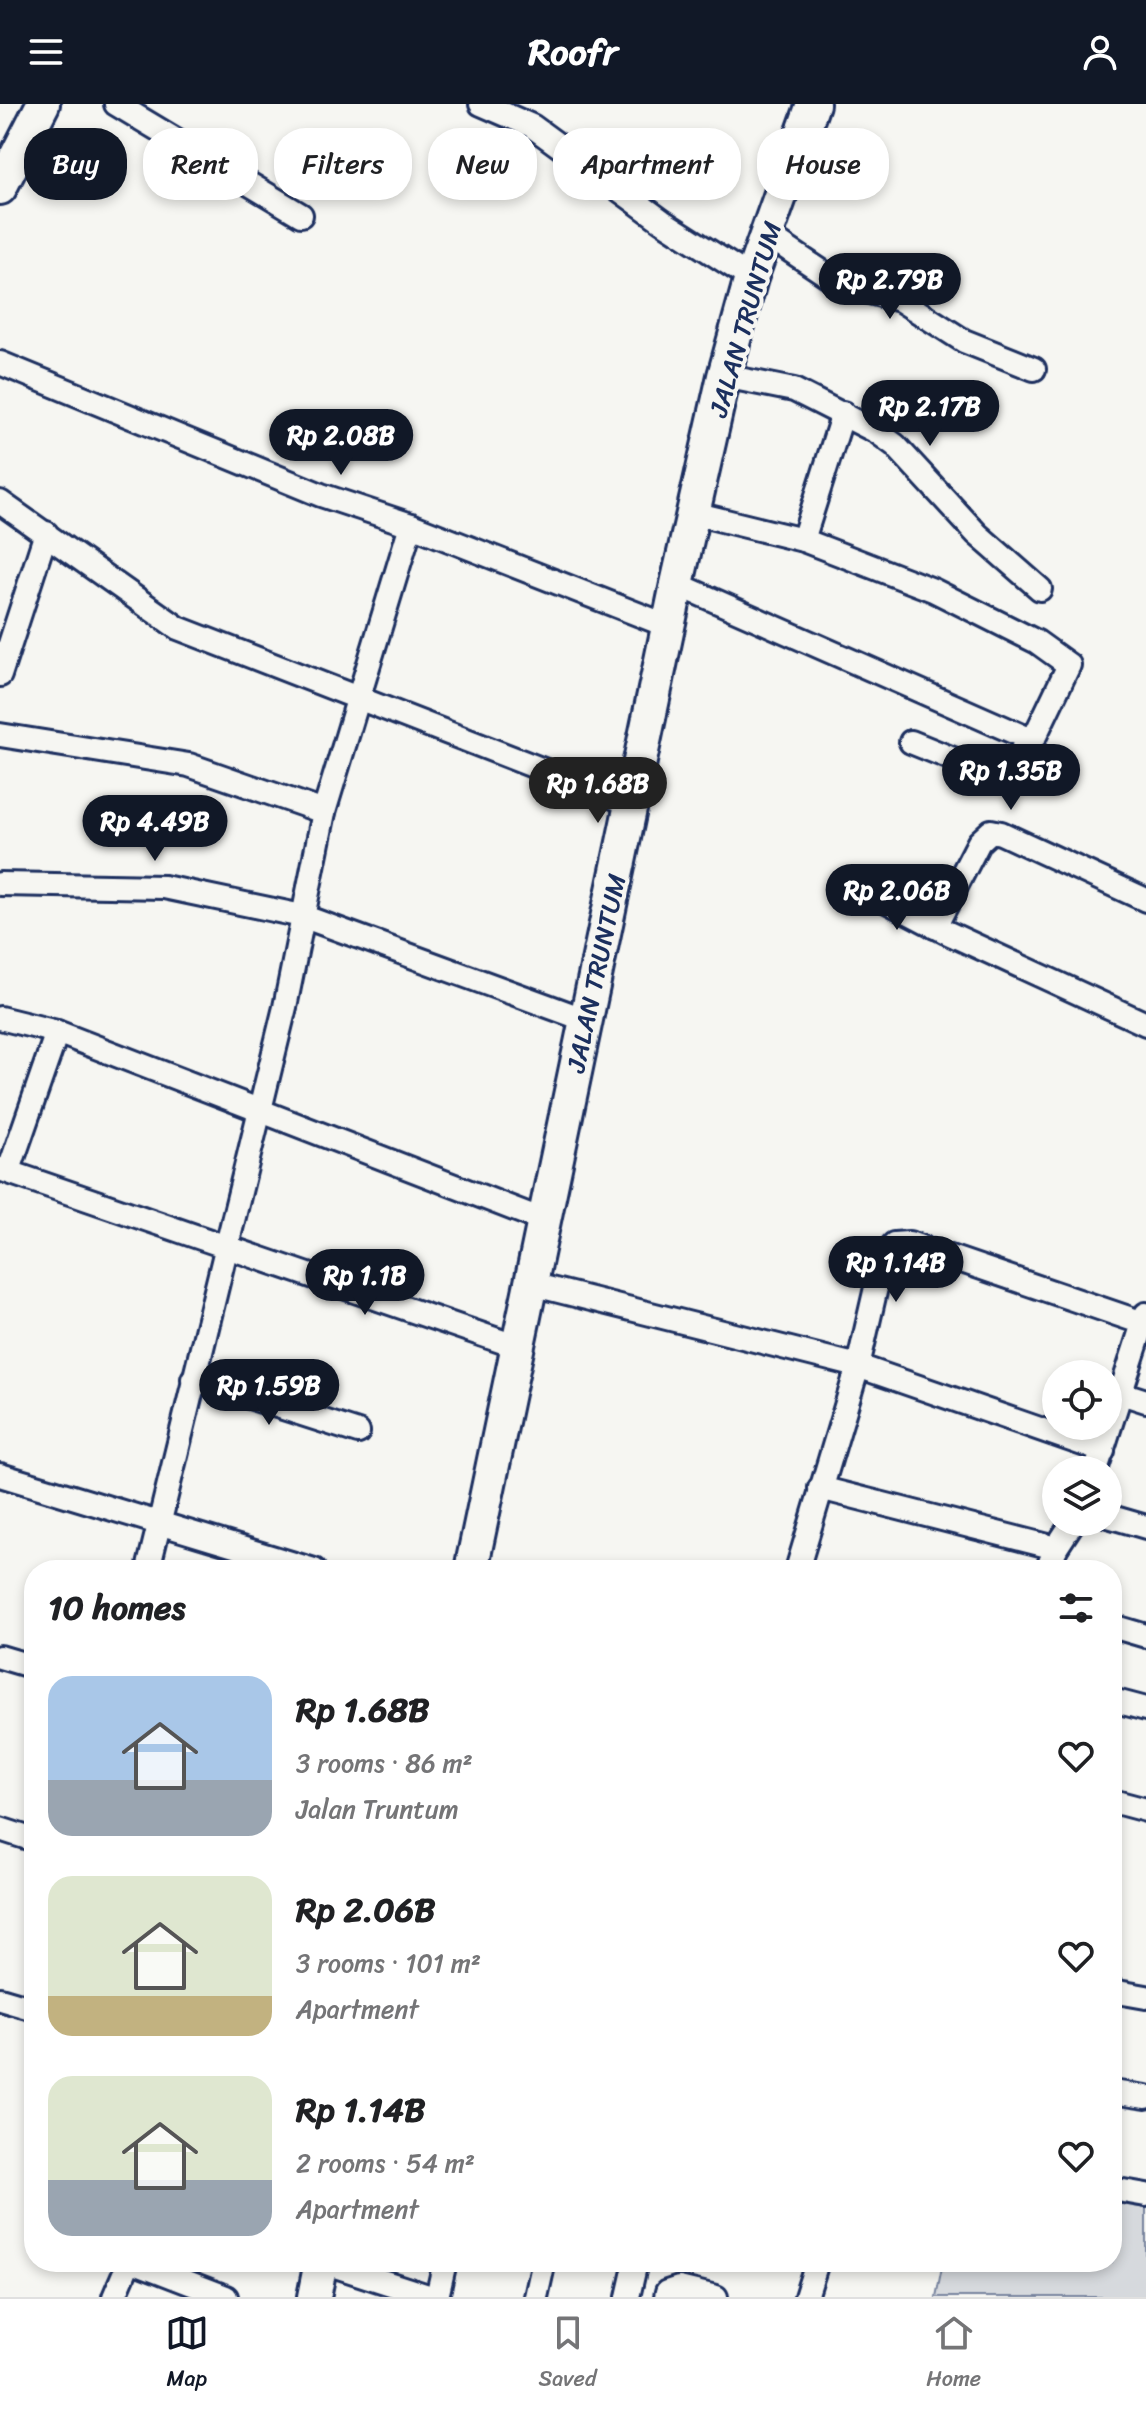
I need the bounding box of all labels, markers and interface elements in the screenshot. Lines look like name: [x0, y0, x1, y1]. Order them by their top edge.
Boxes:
text: Roofr: [528, 20, 618, 84]
icon: menu: [24, 30, 68, 74]
icon: person: [1078, 30, 1122, 74]
chip: Buy: [24, 128, 127, 200]
chip: Rent: [143, 128, 258, 200]
chip: Filters: [274, 128, 412, 200]
chip: New: [428, 128, 537, 200]
chip: Apartment: [553, 128, 741, 200]
chip: House: [757, 128, 889, 200]
street label: JALAN TRUNTUM: [695, 216, 795, 423]
pin: Rp 2.79B: [807, 253, 973, 321]
text: Rp 2.79B: [837, 256, 943, 302]
pin: Rp 2.17B: [847, 380, 1013, 448]
text: Rp 2.17B: [879, 383, 981, 429]
pin: Rp 2.08B: [258, 409, 424, 477]
text: Rp 2.08B: [287, 412, 395, 458]
pin: Rp 1.35B: [928, 744, 1094, 812]
text: Rp 1.35B: [960, 747, 1062, 793]
pin: Rp 1.68B: [515, 757, 681, 825]
text: Rp 1.68B: [547, 760, 649, 806]
pin: Rp 4.49B: [72, 795, 238, 863]
text: Rp 4.49B: [101, 798, 210, 844]
pin: Rp 2.06B: [814, 864, 980, 932]
text: Rp 2.06B: [844, 867, 950, 913]
street label: JALAN TRUNTUM: [552, 869, 640, 1078]
pin: Rp 1.14B: [813, 1236, 979, 1304]
text: Rp 1.14B: [846, 1239, 946, 1285]
pin: Rp 1.1B: [291, 1249, 439, 1317]
text: Rp 1.1B: [323, 1252, 407, 1298]
pin: Rp 1.59B: [186, 1359, 352, 1427]
map controls: [1042, 1360, 1122, 1536]
button: locate: [1042, 1360, 1122, 1440]
text: Rp 1.59B: [217, 1362, 321, 1408]
button: layers: [1042, 1456, 1122, 1536]
text: 10 homes: [48, 1578, 186, 1638]
icon: filters: [1054, 1586, 1098, 1630]
text: Rp 1.68B: [296, 1680, 430, 1740]
icon: home: [112, 1708, 208, 1804]
icon: heart: [1054, 1734, 1098, 1778]
text: 3 rooms · 86 m²: [296, 1740, 473, 1786]
text: Jalan Truntum: [296, 1786, 459, 1832]
text: Rp 2.06B: [296, 1880, 436, 1940]
icon: home: [112, 1908, 208, 2004]
icon: heart: [1054, 1934, 1098, 1978]
text: 3 rooms · 101 m²: [296, 1940, 481, 1986]
text: Apartment: [296, 1986, 419, 2032]
text: Rp 1.14B: [296, 2080, 426, 2140]
icon: home: [112, 2108, 208, 2204]
icon: heart: [1054, 2134, 1098, 2178]
text: 2 rooms · 54 m²: [296, 2140, 475, 2186]
text: Apartment: [296, 2186, 419, 2232]
tab: Map: [165, 2311, 209, 2398]
tab: Saved: [539, 2311, 597, 2398]
tab: Home: [926, 2311, 981, 2398]

